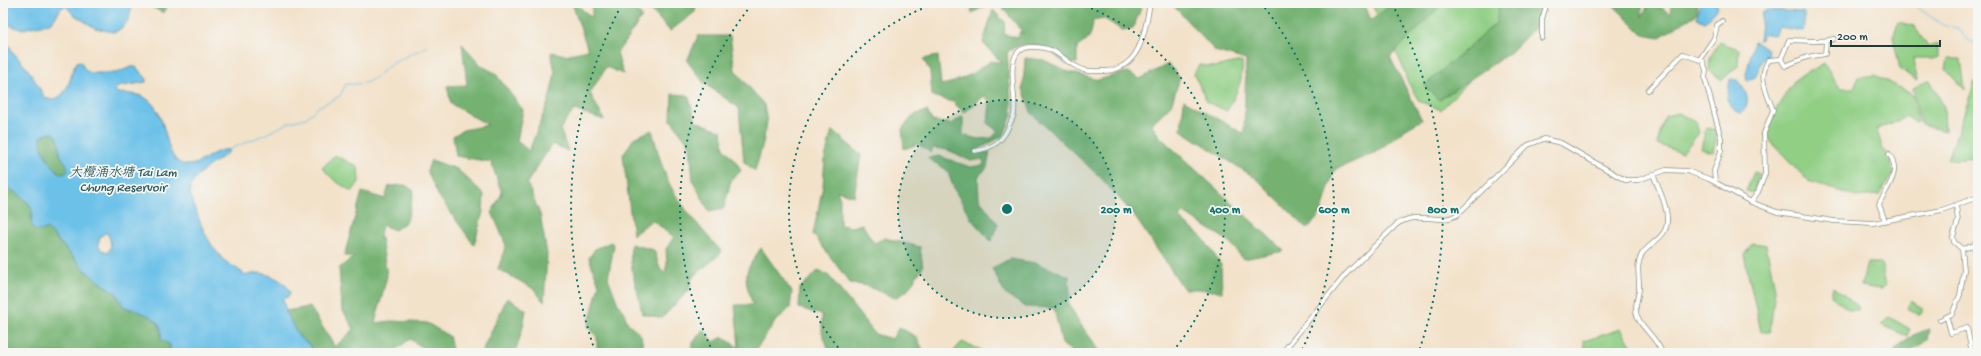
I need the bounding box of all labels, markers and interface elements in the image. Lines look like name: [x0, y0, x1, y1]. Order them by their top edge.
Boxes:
scale bar: [1831, 22, 1940, 48]
text: 200 m: [1837, 31, 1868, 45]
water label: 大欖涌水塘 Tai Lam Chung Reservoir: [69, 165, 177, 196]
centre of rings: [1000, 202, 1014, 216]
text: 200 m: [1101, 204, 1132, 218]
text: 400 m: [1209, 204, 1241, 218]
text: 600 m: [1318, 204, 1350, 218]
text: 800 m: [1427, 204, 1459, 218]

